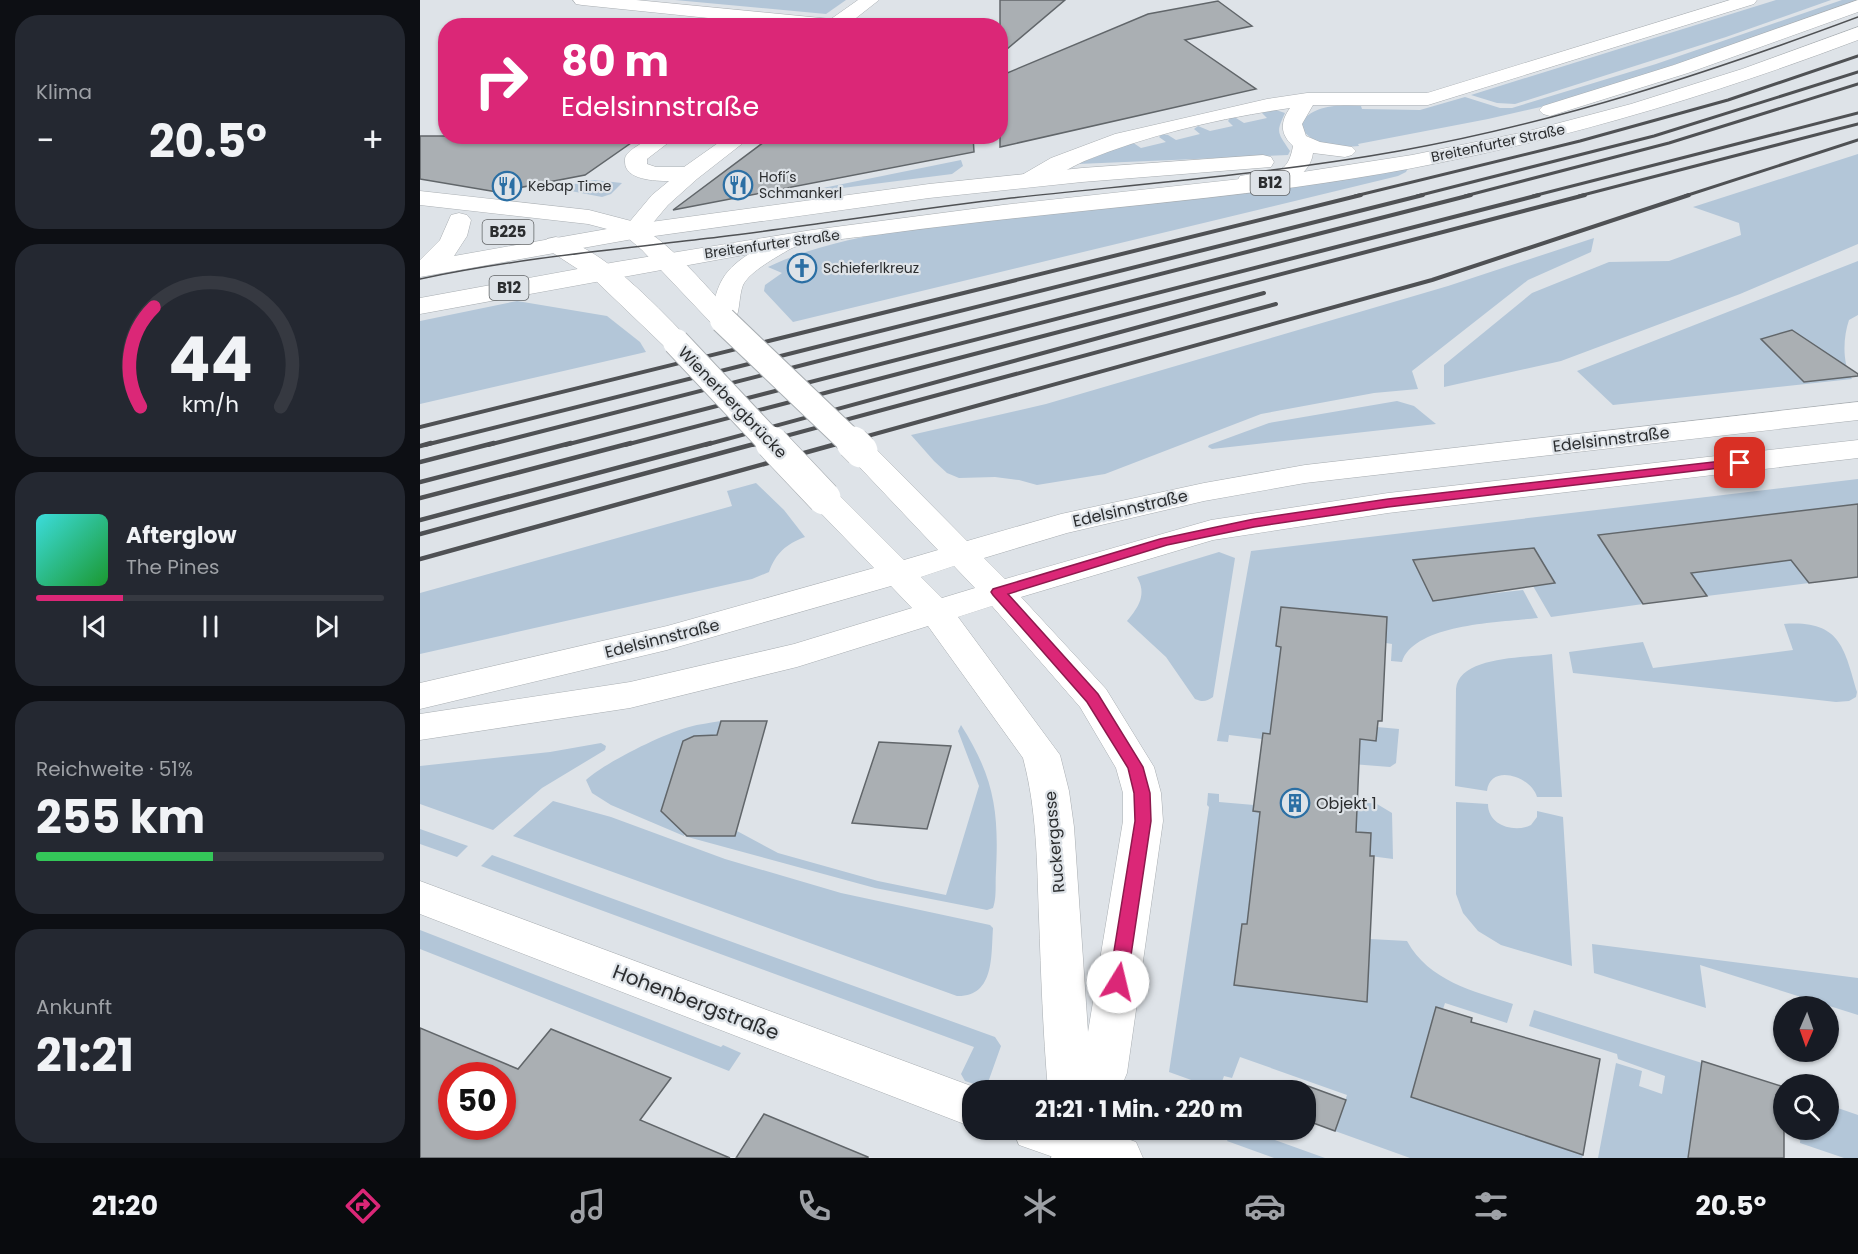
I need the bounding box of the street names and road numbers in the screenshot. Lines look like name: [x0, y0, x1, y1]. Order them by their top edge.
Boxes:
street label: Breitenfurter Straße: [1429, 119, 1567, 167]
road number: B12: [1250, 171, 1290, 195]
road number: B225: [482, 220, 533, 244]
street label: Breitenfurter Straße: [703, 225, 841, 263]
road number: B12: [490, 276, 529, 300]
street label: Wienerbergbrücke: [673, 341, 792, 464]
street label: Edelsinnstraße: [1551, 421, 1671, 458]
street label: Edelsinnstraße: [1070, 484, 1190, 533]
street label: Edelsinnstraße: [602, 613, 722, 664]
street label: Ruckergasse: [1039, 790, 1070, 894]
street label: Hohenbergstraße: [609, 957, 783, 1047]

